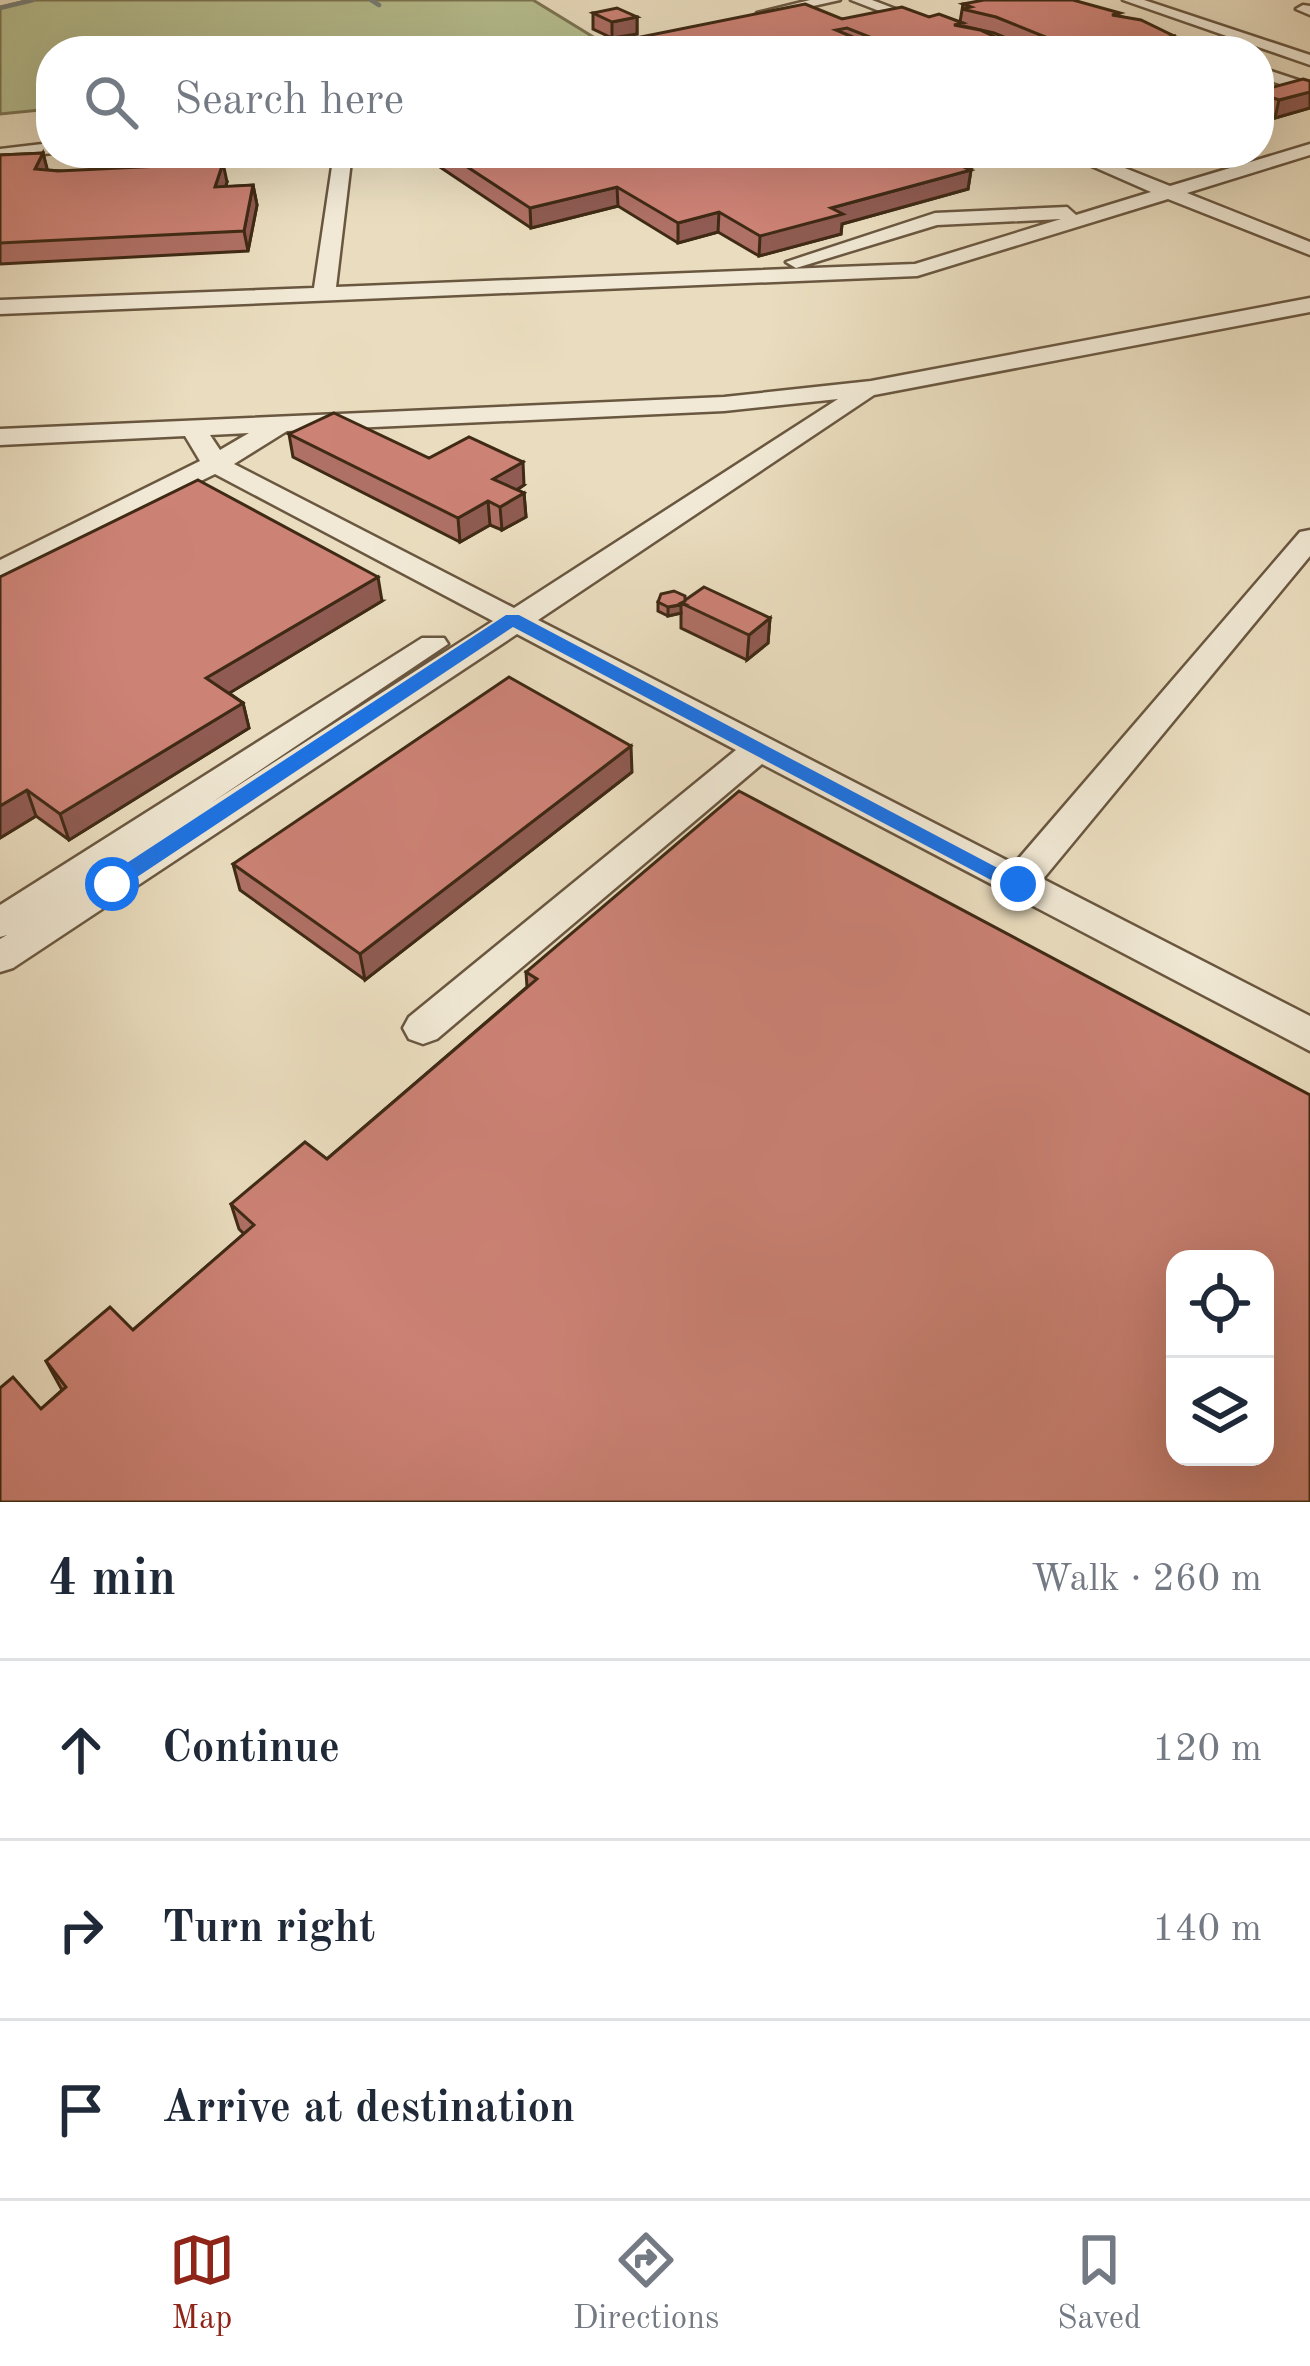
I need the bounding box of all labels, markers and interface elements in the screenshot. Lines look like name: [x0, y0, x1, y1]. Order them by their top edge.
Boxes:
search box: [36, 36, 1274, 168]
icon: search: [78, 69, 144, 135]
text: Search here: [174, 79, 404, 124]
route start: [85, 857, 139, 911]
route end: [991, 857, 1045, 911]
map controls: [1166, 1250, 1274, 1466]
button: locate: [1166, 1250, 1274, 1358]
button: layers: [1166, 1358, 1274, 1466]
text: 4 min: [48, 1555, 176, 1606]
text: Walk · 260 m: [1031, 1560, 1262, 1599]
icon: ahead: [48, 1717, 114, 1783]
text: Continue: [162, 1727, 340, 1772]
text: 120 m: [1152, 1730, 1262, 1769]
icon: right: [48, 1897, 114, 1963]
text: Turn right: [162, 1907, 375, 1952]
text: 140 m: [1152, 1910, 1262, 1949]
icon: arrive: [48, 2077, 114, 2143]
text: Arrive at destination: [162, 2087, 575, 2132]
tab: Map: [169, 2227, 235, 2340]
tab: Directions: [573, 2227, 719, 2340]
tab: Saved: [1057, 2227, 1141, 2340]

